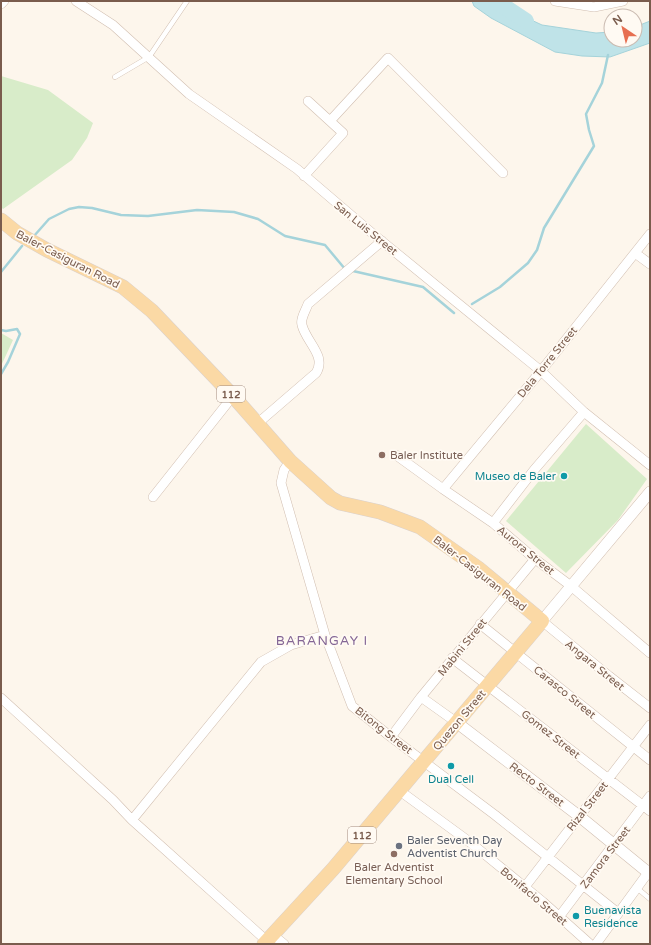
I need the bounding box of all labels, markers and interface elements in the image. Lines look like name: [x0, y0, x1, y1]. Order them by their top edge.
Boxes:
north arrow: [603, 8, 643, 48]
text: N: [610, 12, 625, 28]
street label: San Luis Street: [331, 199, 400, 258]
street label: Baler-Casiguran Road: [14, 228, 122, 291]
street label: Dela Torre Street: [515, 324, 580, 400]
road number: 112: [217, 386, 245, 402]
place label: Baler Institute: [390, 449, 463, 462]
marker: Baler Institute: [377, 450, 387, 460]
place label: Museo de Baler: [475, 470, 557, 483]
marker: Museo de Baler: [559, 471, 569, 481]
street label: Aurora Street: [494, 523, 557, 578]
street label: Baler-Casiguran Road: [431, 533, 529, 614]
street label: Mabini Street: [435, 616, 490, 679]
district label: BARANGAY I: [276, 633, 368, 649]
street label: Angara Street: [562, 637, 627, 693]
street label: Carasco Street: [531, 663, 598, 721]
street label: Quezon Street: [430, 687, 488, 753]
street label: Bitong Street: [352, 704, 415, 757]
street label: Gomez Street: [519, 707, 583, 761]
street label: Recto Street: [507, 760, 567, 809]
marker: Dual Cell: [446, 761, 456, 771]
place label: Dual Cell: [428, 773, 474, 786]
street label: Rizal Street: [564, 779, 611, 834]
street label: Zamora Street: [578, 824, 633, 891]
road number: 112: [348, 827, 376, 843]
place label: Baler Seventh Day Adventist Church: [407, 834, 502, 860]
marker: Baler Seventh Day Adventist Church: [394, 841, 404, 851]
marker: Baler Adventist Elementary School: [389, 849, 399, 859]
place label: Baler Adventist Elementary School: [345, 861, 443, 887]
street label: Bonifacio Street: [498, 865, 570, 928]
place label: Buenavista Residence: [584, 904, 641, 930]
marker: Buenavista Residence: [571, 911, 581, 921]

